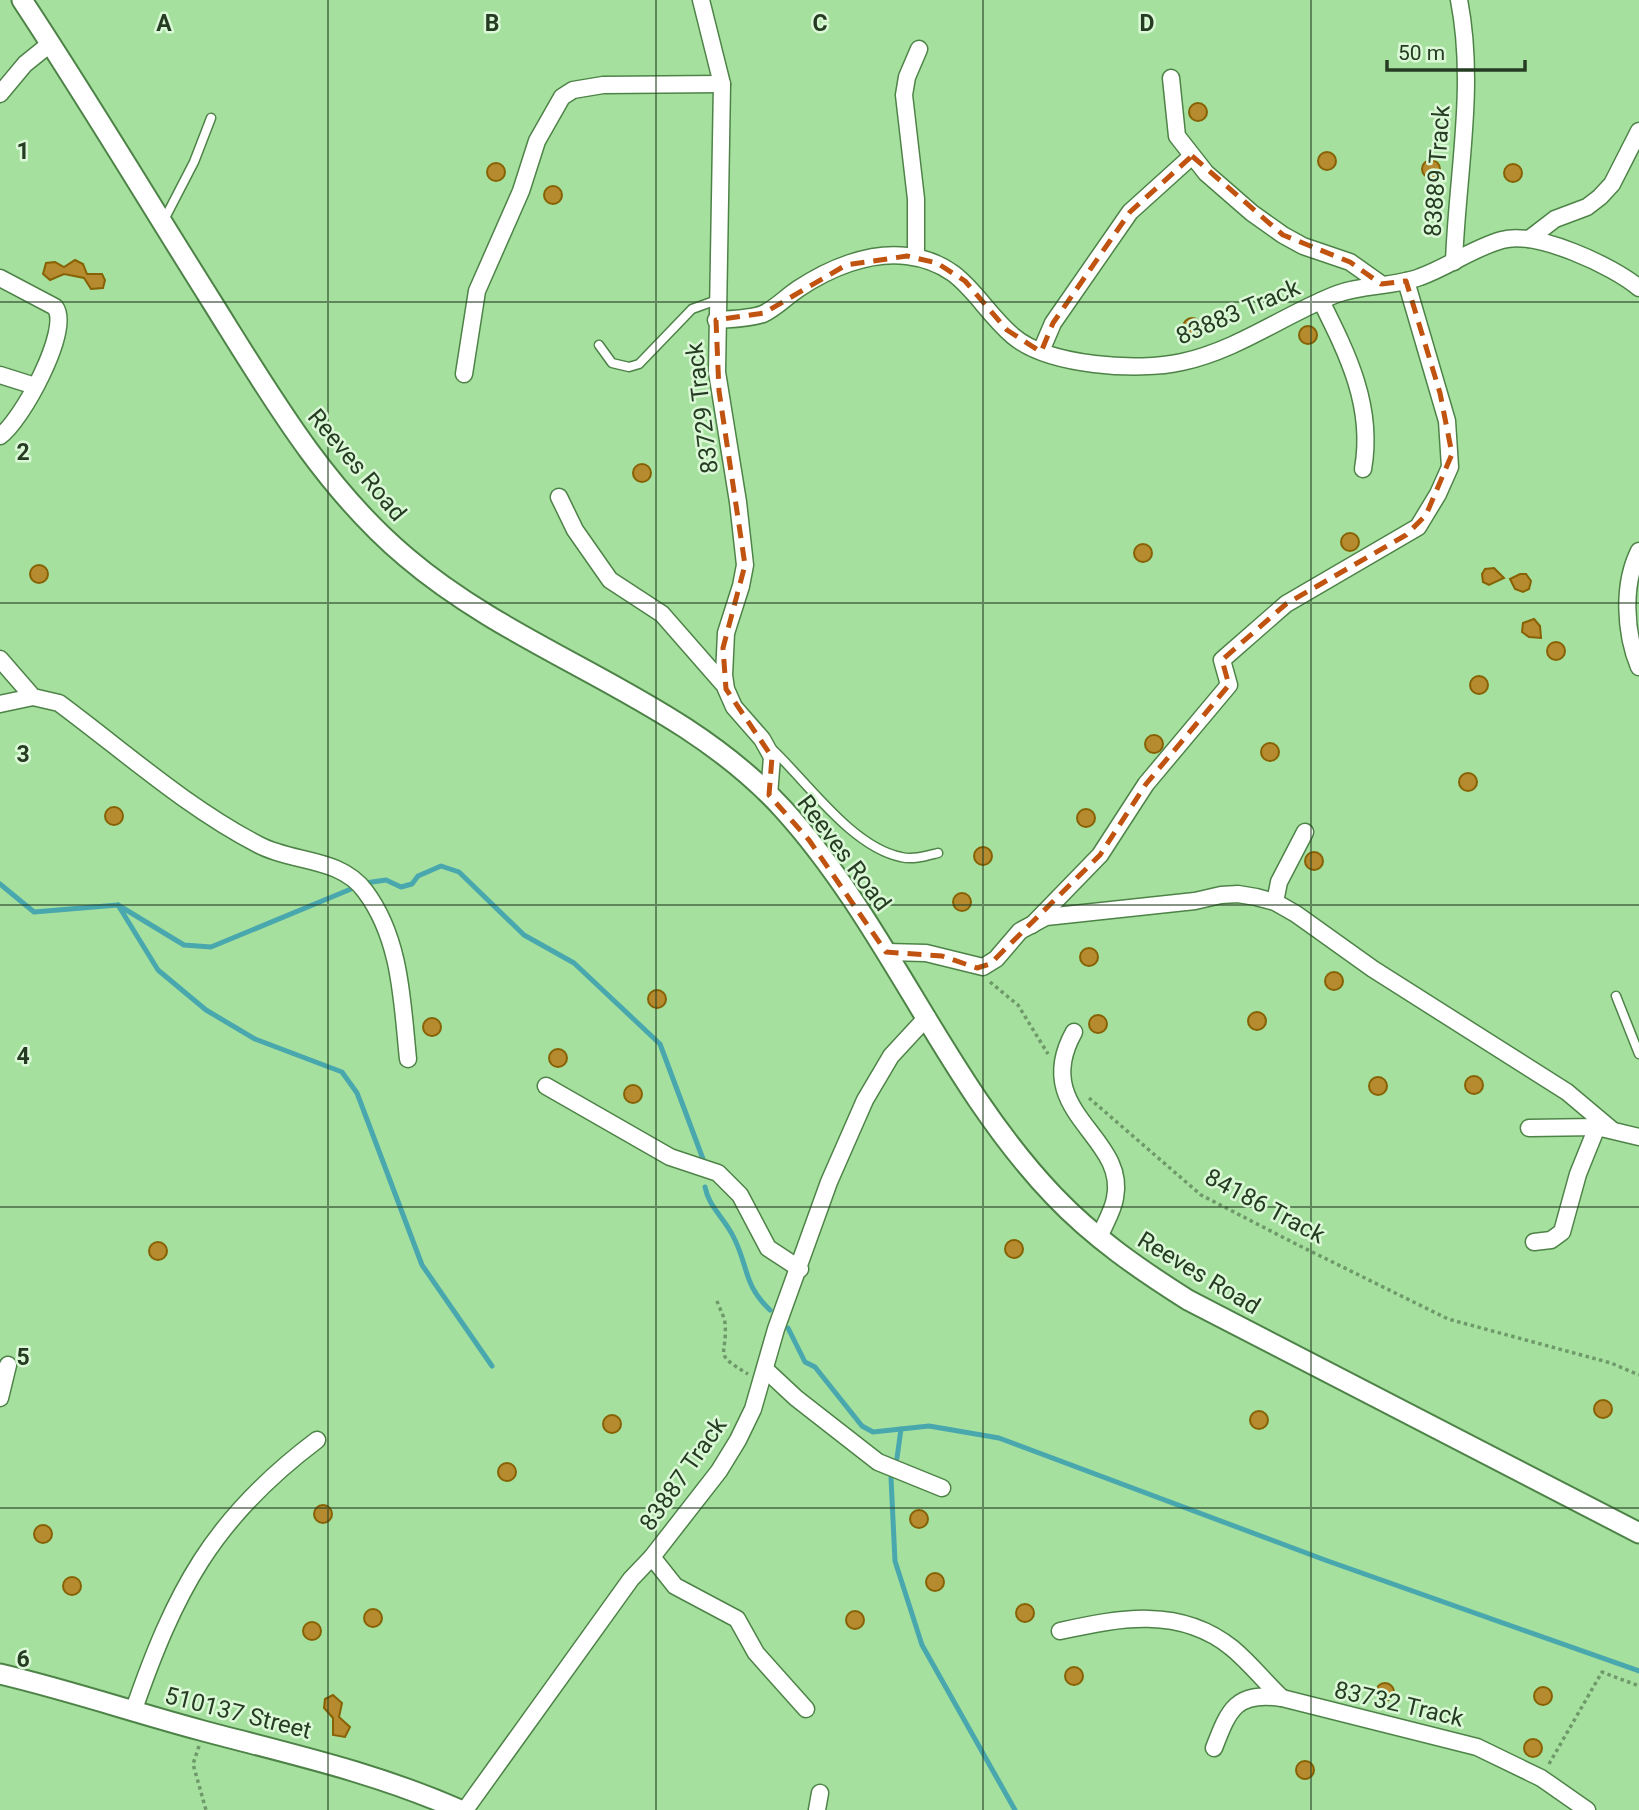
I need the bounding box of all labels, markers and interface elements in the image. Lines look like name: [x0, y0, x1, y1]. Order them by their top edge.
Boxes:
text: A: [156, 10, 172, 37]
text: B: [485, 10, 499, 37]
text: C: [812, 10, 828, 37]
text: D: [1140, 10, 1154, 37]
scale bar: [1387, 28, 1525, 72]
text: 50 m: [1398, 41, 1445, 65]
street label: 83889 Track: [1418, 103, 1456, 238]
text: 1: [16, 138, 30, 165]
street label: 83883 Track: [1172, 273, 1305, 351]
street label: 83729 Track: [680, 340, 724, 475]
street label: Reeves Road: [302, 403, 412, 527]
text: 2: [16, 439, 30, 466]
text: 3: [16, 741, 30, 768]
street label: Reeves Road: [791, 790, 897, 916]
text: 4: [16, 1043, 30, 1070]
street label: 84186 Track: [1200, 1163, 1331, 1250]
street label: Reeves Road: [1133, 1226, 1265, 1320]
text: 5: [16, 1344, 30, 1371]
street label: 83887 Track: [634, 1411, 733, 1536]
text: 6: [16, 1646, 30, 1673]
street label: 83732 Track: [1332, 1676, 1467, 1733]
street label: 510137 Street: [162, 1681, 314, 1745]

